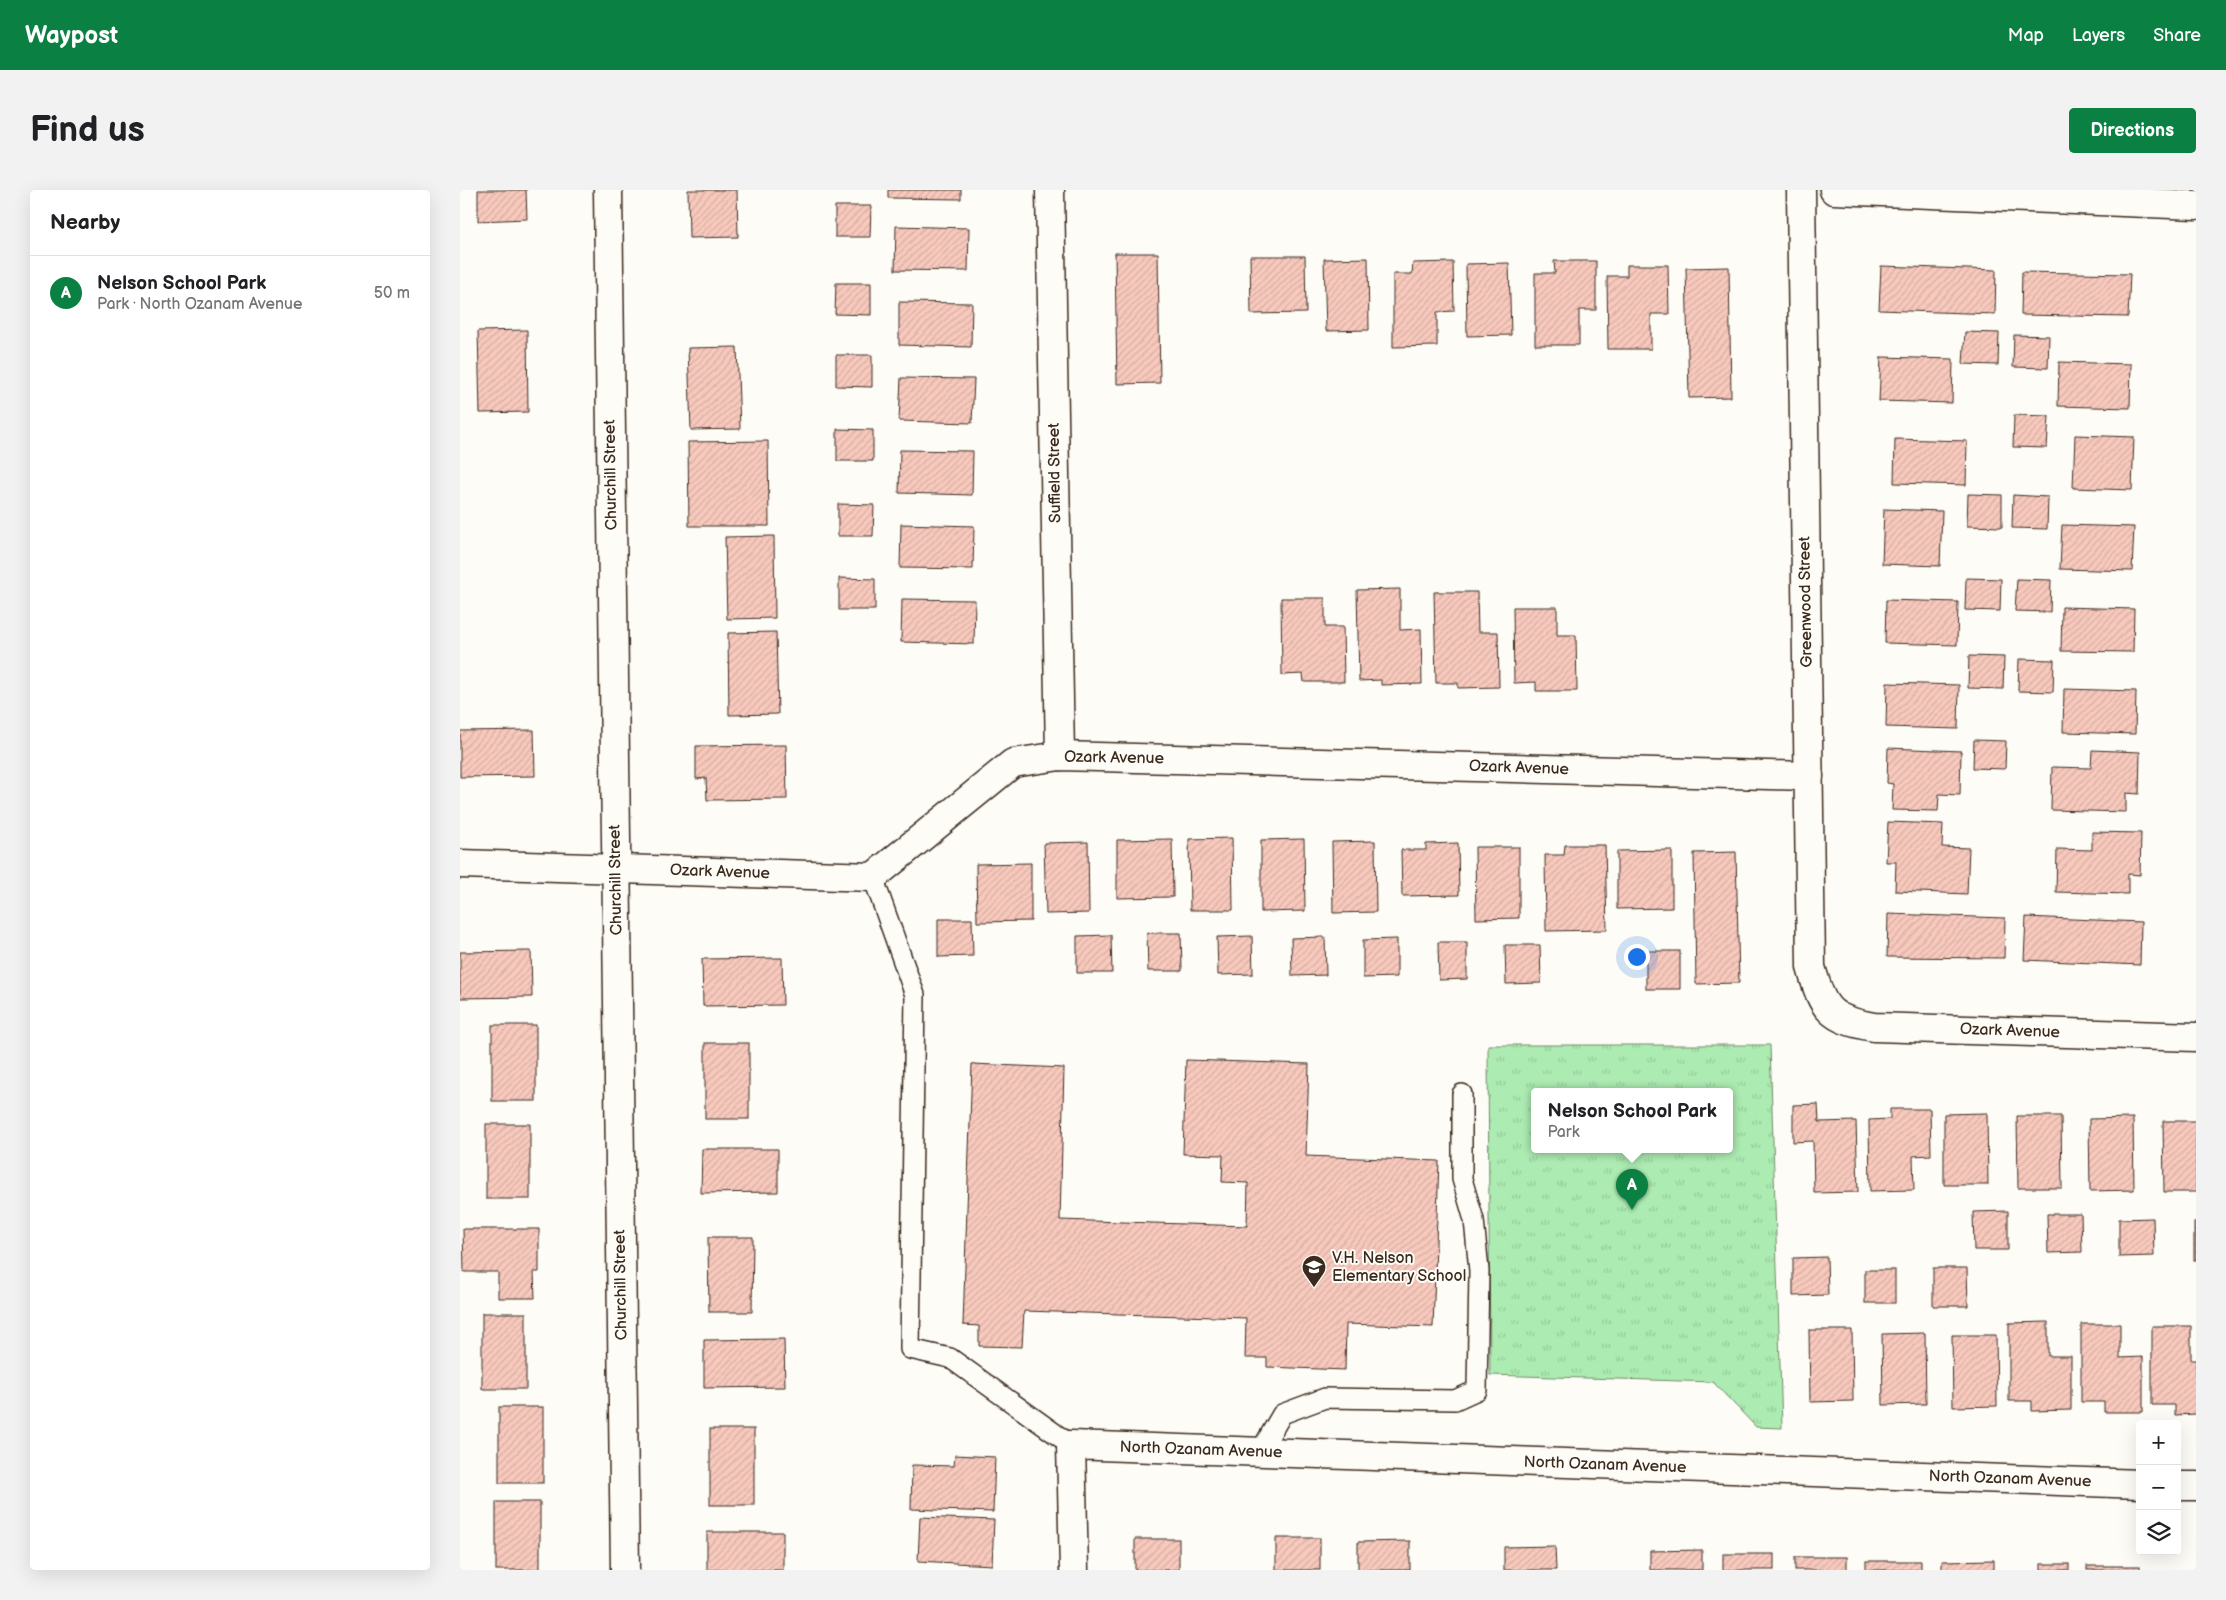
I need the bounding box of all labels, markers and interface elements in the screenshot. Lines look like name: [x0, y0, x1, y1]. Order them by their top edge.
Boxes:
text: Waypost: [25, 21, 118, 50]
text: Map: [2008, 25, 2044, 46]
text: Layers: [2072, 25, 2125, 46]
text: Share: [2153, 25, 2201, 46]
button: Directions: [2069, 108, 2196, 153]
text: Find us: [30, 109, 145, 152]
text: Nearby: [50, 210, 120, 235]
text: Nelson School Park: [97, 272, 266, 295]
text: A: [61, 284, 71, 303]
text: 50 m: [374, 284, 410, 303]
text: Park · North Ozanam Avenue: [97, 295, 302, 314]
street label: Churchill Street: [601, 419, 621, 531]
street label: Suffield Street: [1045, 423, 1065, 523]
street label: Greenwood Street: [1795, 536, 1817, 668]
street label: Ozark Avenue: [1064, 748, 1165, 768]
street label: Ozark Avenue: [1469, 757, 1570, 779]
street label: Churchill Street: [606, 824, 626, 936]
street label: Ozark Avenue: [670, 861, 771, 883]
your location: [1624, 944, 1650, 970]
street label: Ozark Avenue: [1960, 1020, 2061, 1042]
popup: [1531, 1088, 1733, 1153]
text: Nelson School Park: [1547, 1100, 1717, 1123]
text: Park: [1547, 1123, 1580, 1142]
pin: A: [1616, 1169, 1648, 1210]
street label: Churchill Street: [611, 1229, 631, 1341]
place label: V.H. Nelson Elementary School: [1332, 1249, 1466, 1286]
school or university icon: V.H. Nelson Elementary School: [1301, 1254, 1327, 1288]
map controls: [2136, 1420, 2181, 1555]
button: +: [2136, 1420, 2181, 1465]
street label: North Ozanam Avenue: [1119, 1438, 1283, 1462]
street label: North Ozanam Avenue: [1523, 1453, 1687, 1477]
button: −: [2136, 1465, 2181, 1510]
street label: North Ozanam Avenue: [1928, 1467, 2092, 1491]
button: layers: [2136, 1510, 2181, 1555]

